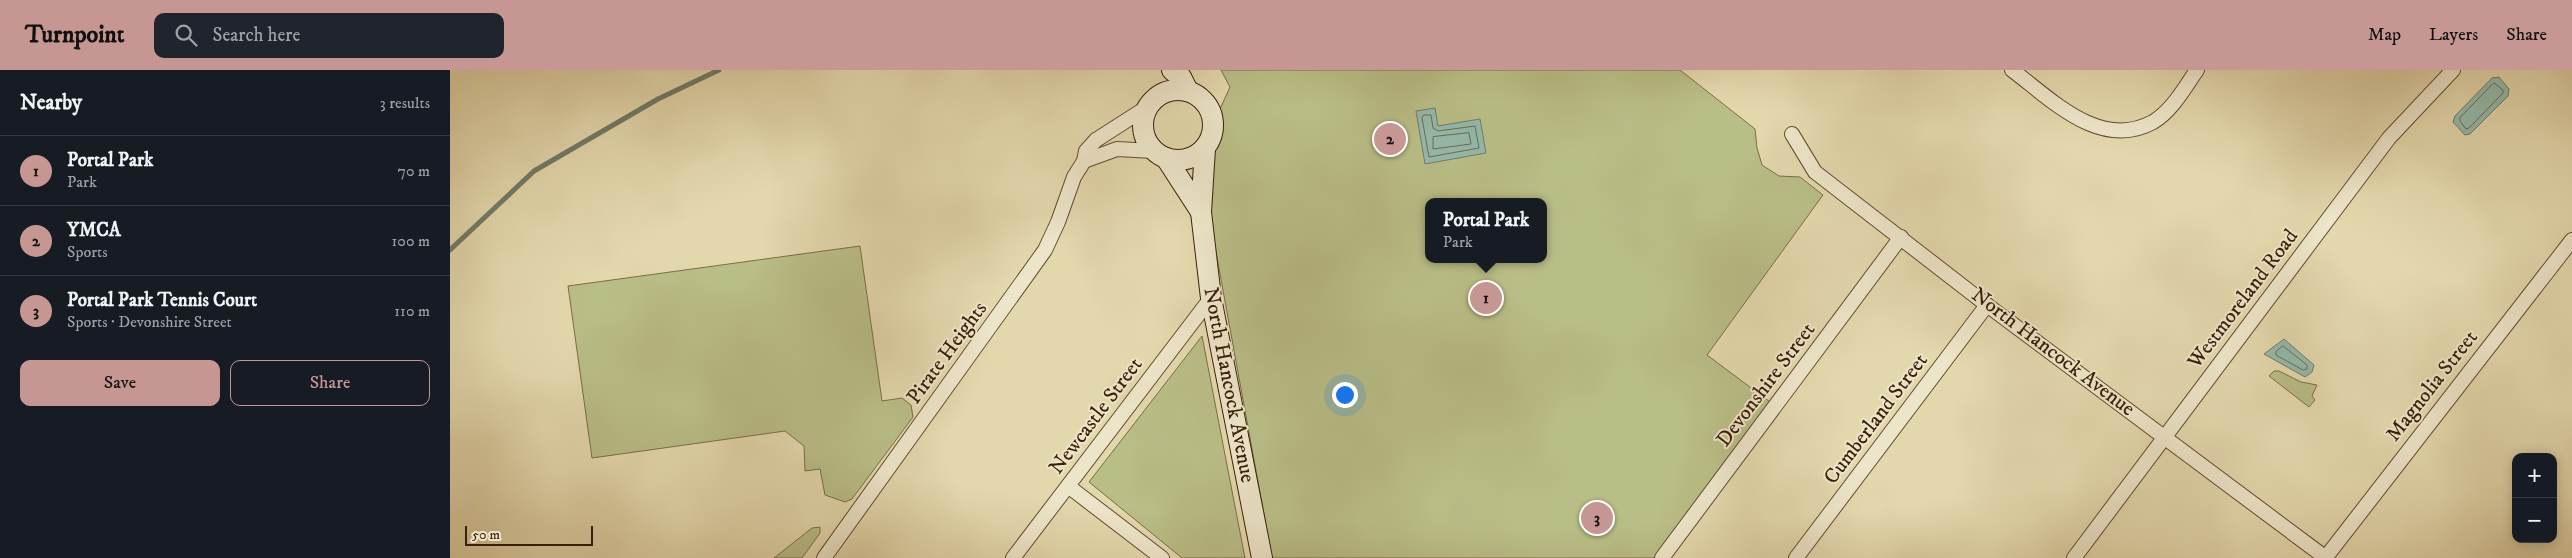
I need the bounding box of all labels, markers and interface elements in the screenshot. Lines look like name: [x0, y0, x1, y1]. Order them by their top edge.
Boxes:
search box: [154, 13, 504, 58]
text: Turnpoint: [25, 20, 124, 50]
icon: search: [172, 21, 200, 49]
text: Search here: [212, 24, 300, 47]
text: Map: [2368, 24, 2401, 46]
text: Layers: [2429, 24, 2478, 46]
text: Share: [2506, 24, 2547, 46]
text: Nearby: [20, 90, 82, 116]
text: 3 results: [380, 93, 430, 113]
pin: 2: [1374, 120, 1406, 158]
text: Portal Park: [67, 149, 153, 172]
text: 1: [33, 161, 39, 181]
text: 70 m: [398, 161, 430, 181]
text: Park: [67, 172, 97, 192]
popup: [1425, 198, 1547, 263]
text: Portal Park: [1443, 209, 1529, 232]
text: YMCA: [67, 219, 121, 242]
street label: Westmoreland Road: [2182, 224, 2304, 375]
text: 2: [32, 231, 40, 251]
text: 100 m: [392, 231, 430, 251]
text: Park: [1443, 232, 1473, 252]
text: Sports: [67, 242, 108, 262]
pin: 1: [1470, 279, 1502, 317]
street label: North Hancock Avenue: [1966, 282, 2140, 422]
street label: North Hancock Avenue: [1197, 285, 1261, 485]
text: Portal Park Tennis Court: [67, 289, 257, 312]
street label: Pirate Heights: [901, 297, 993, 409]
text: 3: [33, 301, 39, 321]
text: 110 m: [394, 301, 430, 321]
text: Sports · Devonshire Street: [67, 312, 232, 332]
street label: Devonshire Street: [1711, 318, 1821, 452]
street label: Magnolia Street: [2380, 325, 2484, 447]
street label: Cumberland Street: [1818, 348, 1934, 489]
street label: Newcastle Street: [1044, 352, 1149, 480]
button: Save: [20, 360, 220, 406]
button: Share: [230, 360, 430, 406]
your location: [1332, 382, 1358, 408]
map controls: [2512, 453, 2557, 543]
button: +: [2512, 453, 2557, 498]
button: −: [2512, 498, 2557, 543]
pin: 3: [1581, 499, 1613, 537]
scale bar: [465, 523, 592, 546]
text: 50 m: [472, 526, 500, 544]

